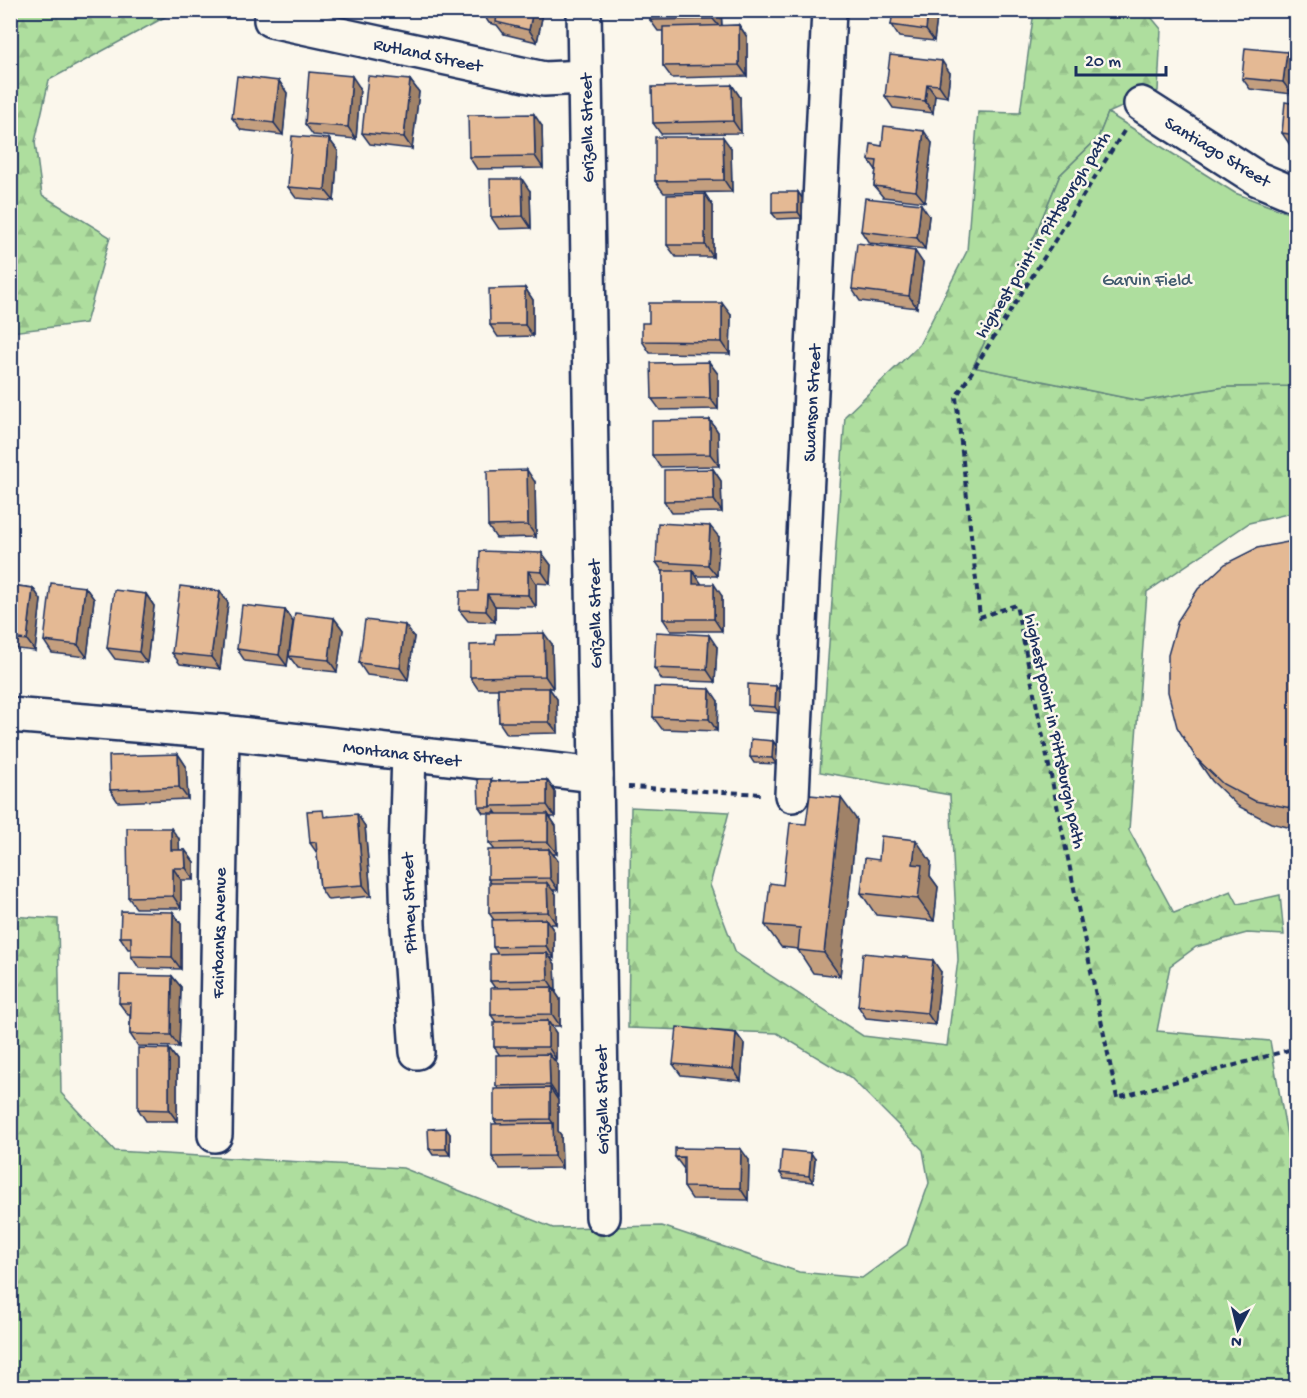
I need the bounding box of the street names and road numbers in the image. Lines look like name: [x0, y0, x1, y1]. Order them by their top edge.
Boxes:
street label: Rutland Street: [371, 35, 485, 79]
street label: Grizella Street: [577, 72, 600, 183]
street label: Santiago Street: [1160, 113, 1275, 194]
street label: highest point in Pittsburgh path: [972, 128, 1117, 342]
street label: Swanson Street: [800, 342, 827, 462]
street label: Grizella Street: [585, 558, 608, 669]
street label: highest point in Pittsburgh path: [1018, 612, 1089, 851]
street label: Montana Street: [342, 738, 463, 773]
street label: Pitney Street: [398, 851, 423, 954]
street label: Fairbanks Avenue: [209, 867, 232, 1000]
street label: Grizella Street: [592, 1044, 615, 1155]

